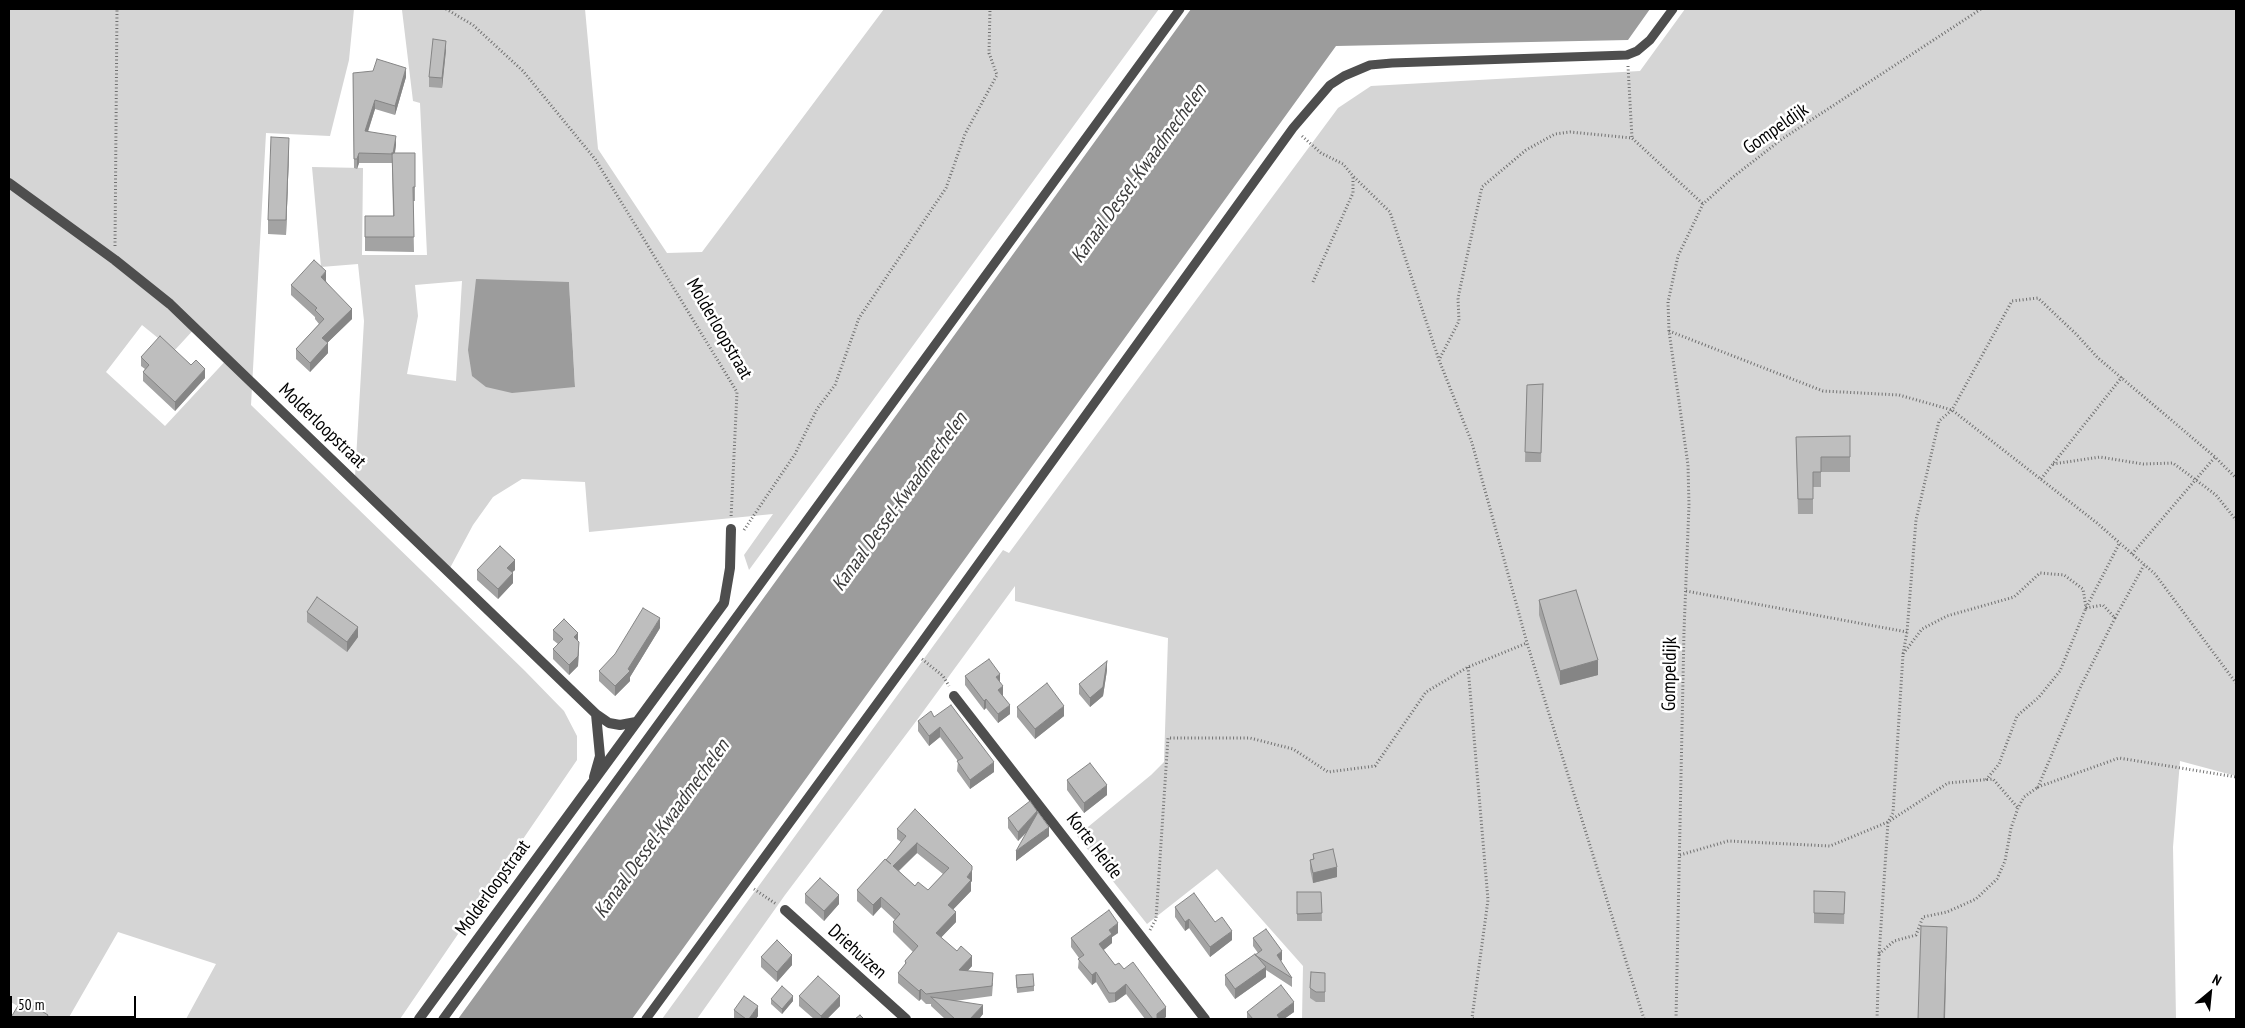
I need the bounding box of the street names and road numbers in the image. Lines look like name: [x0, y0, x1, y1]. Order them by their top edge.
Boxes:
street label: Gompeldijk: [1739, 98, 1813, 160]
street label: Molderloopstraat: [681, 275, 757, 383]
street label: Molderloopstraat: [274, 379, 370, 473]
street label: Gompeldijk: [1658, 637, 1682, 711]
street label: Korte Heide: [1061, 808, 1127, 884]
street label: Molderloopstraat: [451, 836, 535, 940]
street label: Driehuizen: [823, 920, 891, 984]

